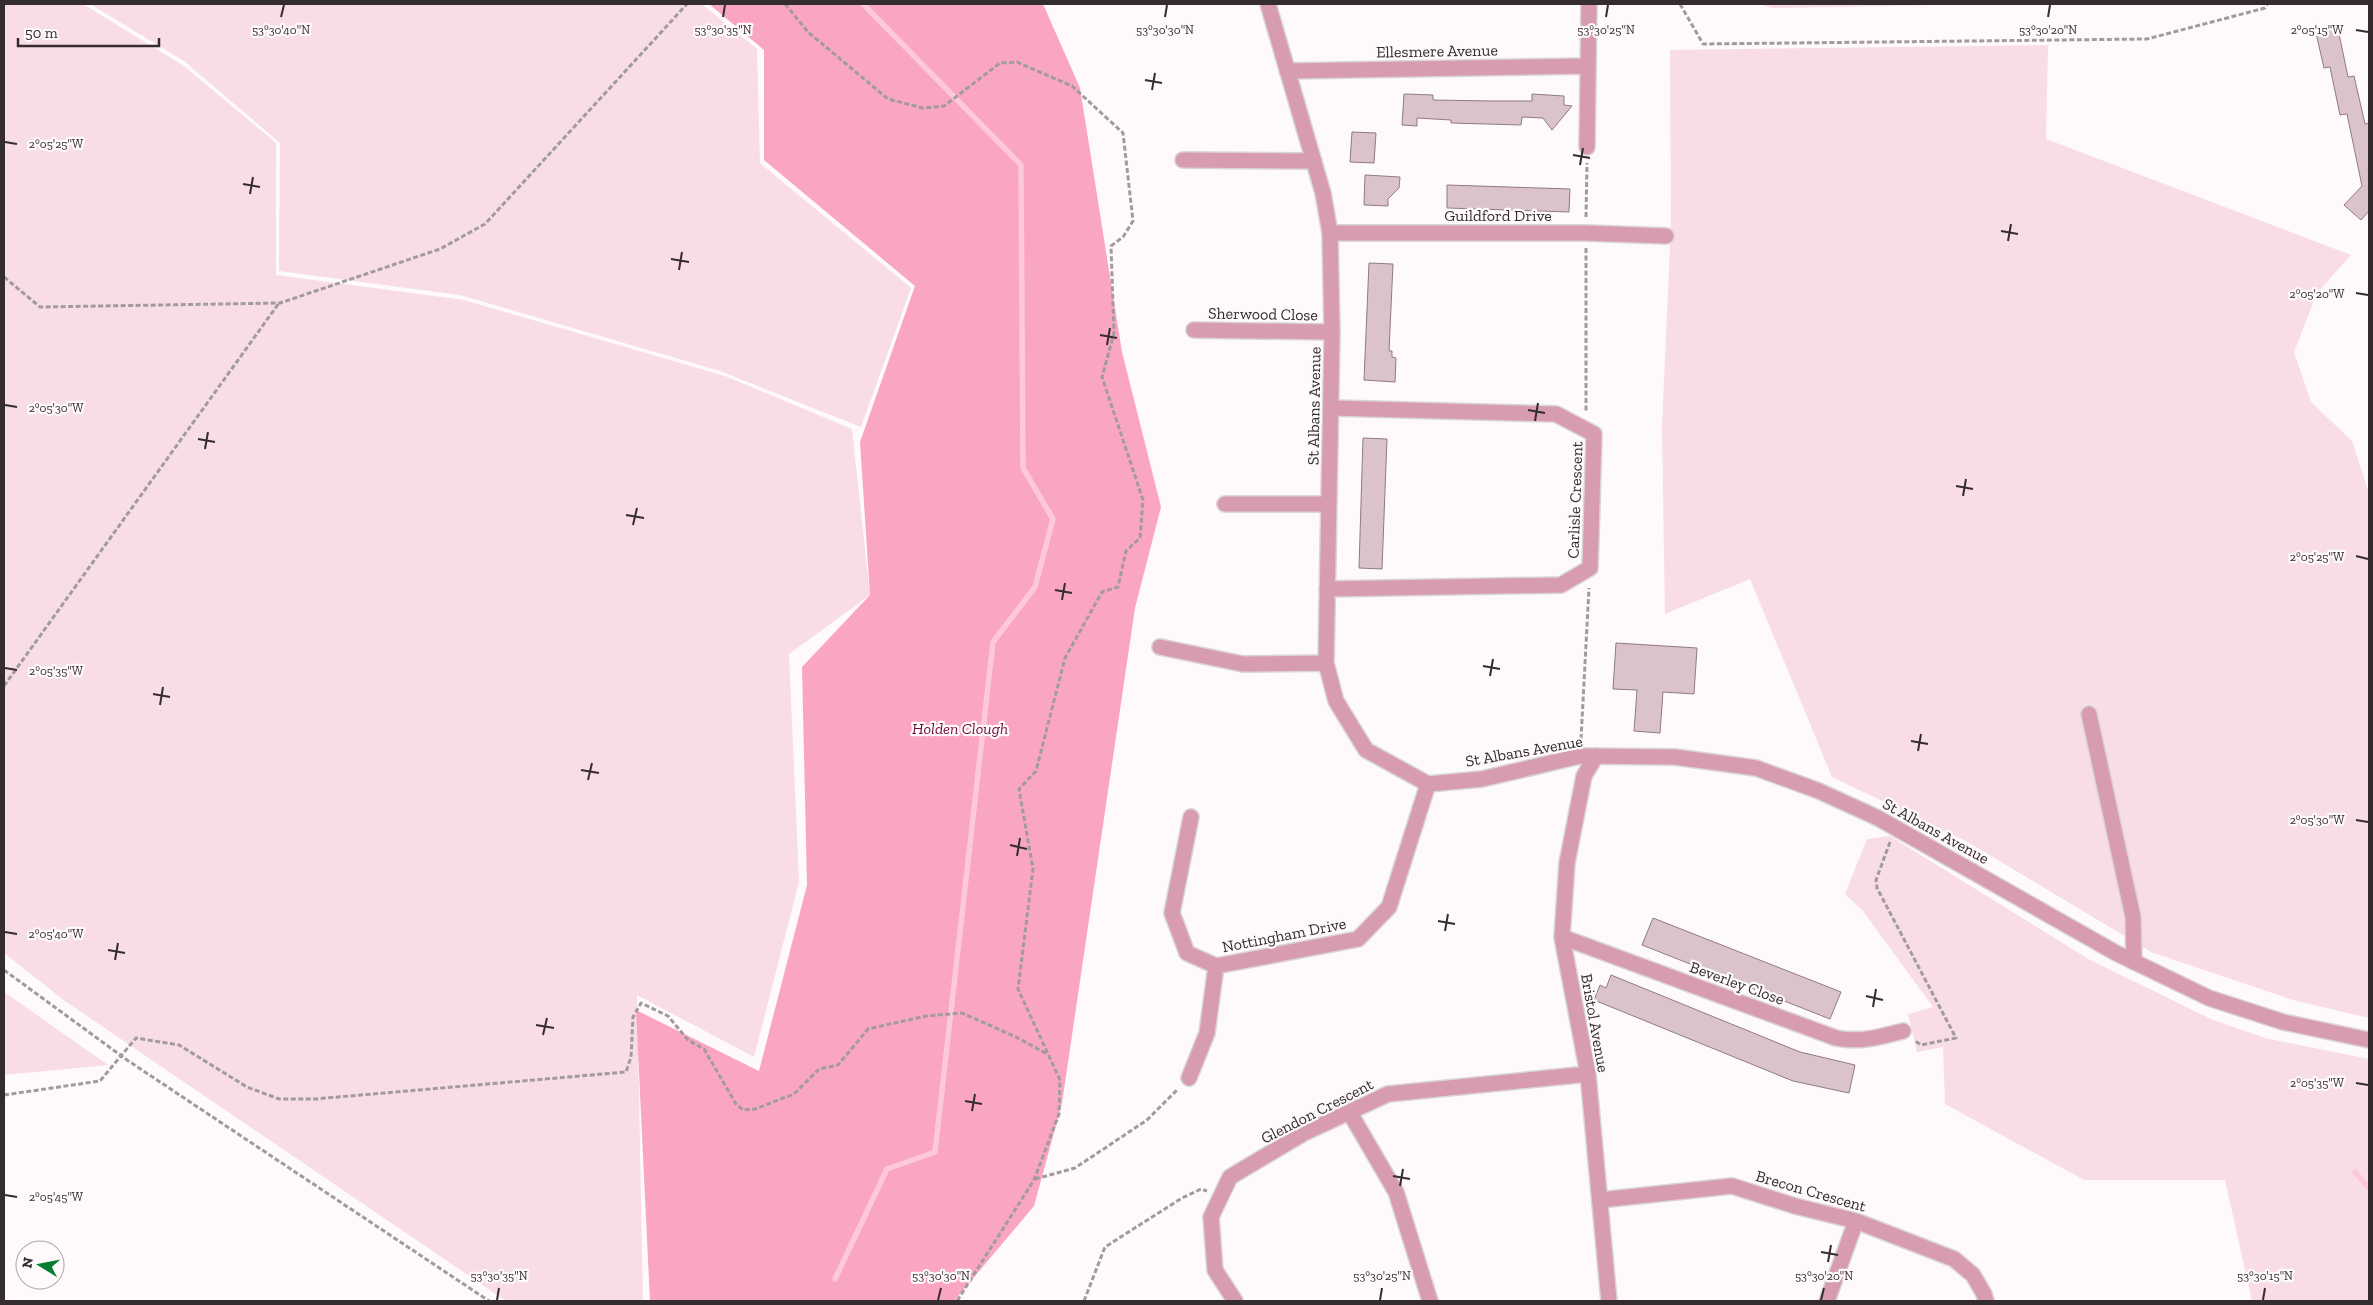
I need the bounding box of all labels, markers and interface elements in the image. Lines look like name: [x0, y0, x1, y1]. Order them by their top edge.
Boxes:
scale bar: [18, 15, 159, 47]
text: 53°30'40"N: [252, 23, 310, 37]
text: 53°30'35"N: [694, 23, 752, 37]
text: 53°30'30"N: [1136, 23, 1194, 37]
text: 53°30'25"N: [1577, 23, 1635, 37]
text: 53°30'20"N: [2019, 23, 2077, 37]
text: 2°05'15"W: [2291, 23, 2344, 37]
text: 50 m: [25, 24, 58, 42]
street label: Ellesmere Avenue: [1376, 40, 1498, 62]
text: 2°05'25"W: [29, 137, 84, 151]
street label: Guildford Drive: [1444, 206, 1552, 225]
text: 2°05'20"W: [2289, 287, 2345, 301]
street label: Sherwood Close: [1208, 304, 1318, 324]
street label: St Albans Avenue: [1303, 347, 1325, 465]
text: 2°05'30"W: [29, 401, 84, 415]
street label: Carlisle Crescent: [1563, 441, 1587, 559]
text: 2°05'25"W: [2290, 550, 2345, 564]
text: 2°05'35"W: [29, 664, 84, 678]
park label: Holden Clough: [912, 719, 1008, 738]
street label: St Albans Avenue: [1464, 731, 1584, 771]
street label: St Albans Avenue: [1880, 794, 1992, 868]
text: 2°05'30"W: [2290, 813, 2345, 827]
street label: Nottingham Drive: [1220, 914, 1348, 956]
text: 2°05'40"W: [29, 927, 84, 941]
street label: Beverley Close: [1687, 957, 1787, 1009]
street label: Bristol Avenue: [1577, 972, 1613, 1074]
street label: Glendon Crescent: [1258, 1075, 1376, 1147]
text: 2°05'35"W: [2290, 1076, 2345, 1090]
street label: Brecon Crescent: [1754, 1166, 1868, 1216]
text: 2°05'45"W: [29, 1190, 84, 1204]
north arrow: [15, 1240, 65, 1290]
text: N: [18, 1256, 37, 1270]
text: 53°30'35"N: [470, 1269, 528, 1283]
text: 53°30'30"N: [912, 1269, 970, 1283]
text: 53°30'25"N: [1353, 1269, 1411, 1283]
text: 53°30'20"N: [1795, 1269, 1853, 1283]
text: 53°30'15"N: [2237, 1269, 2293, 1283]

